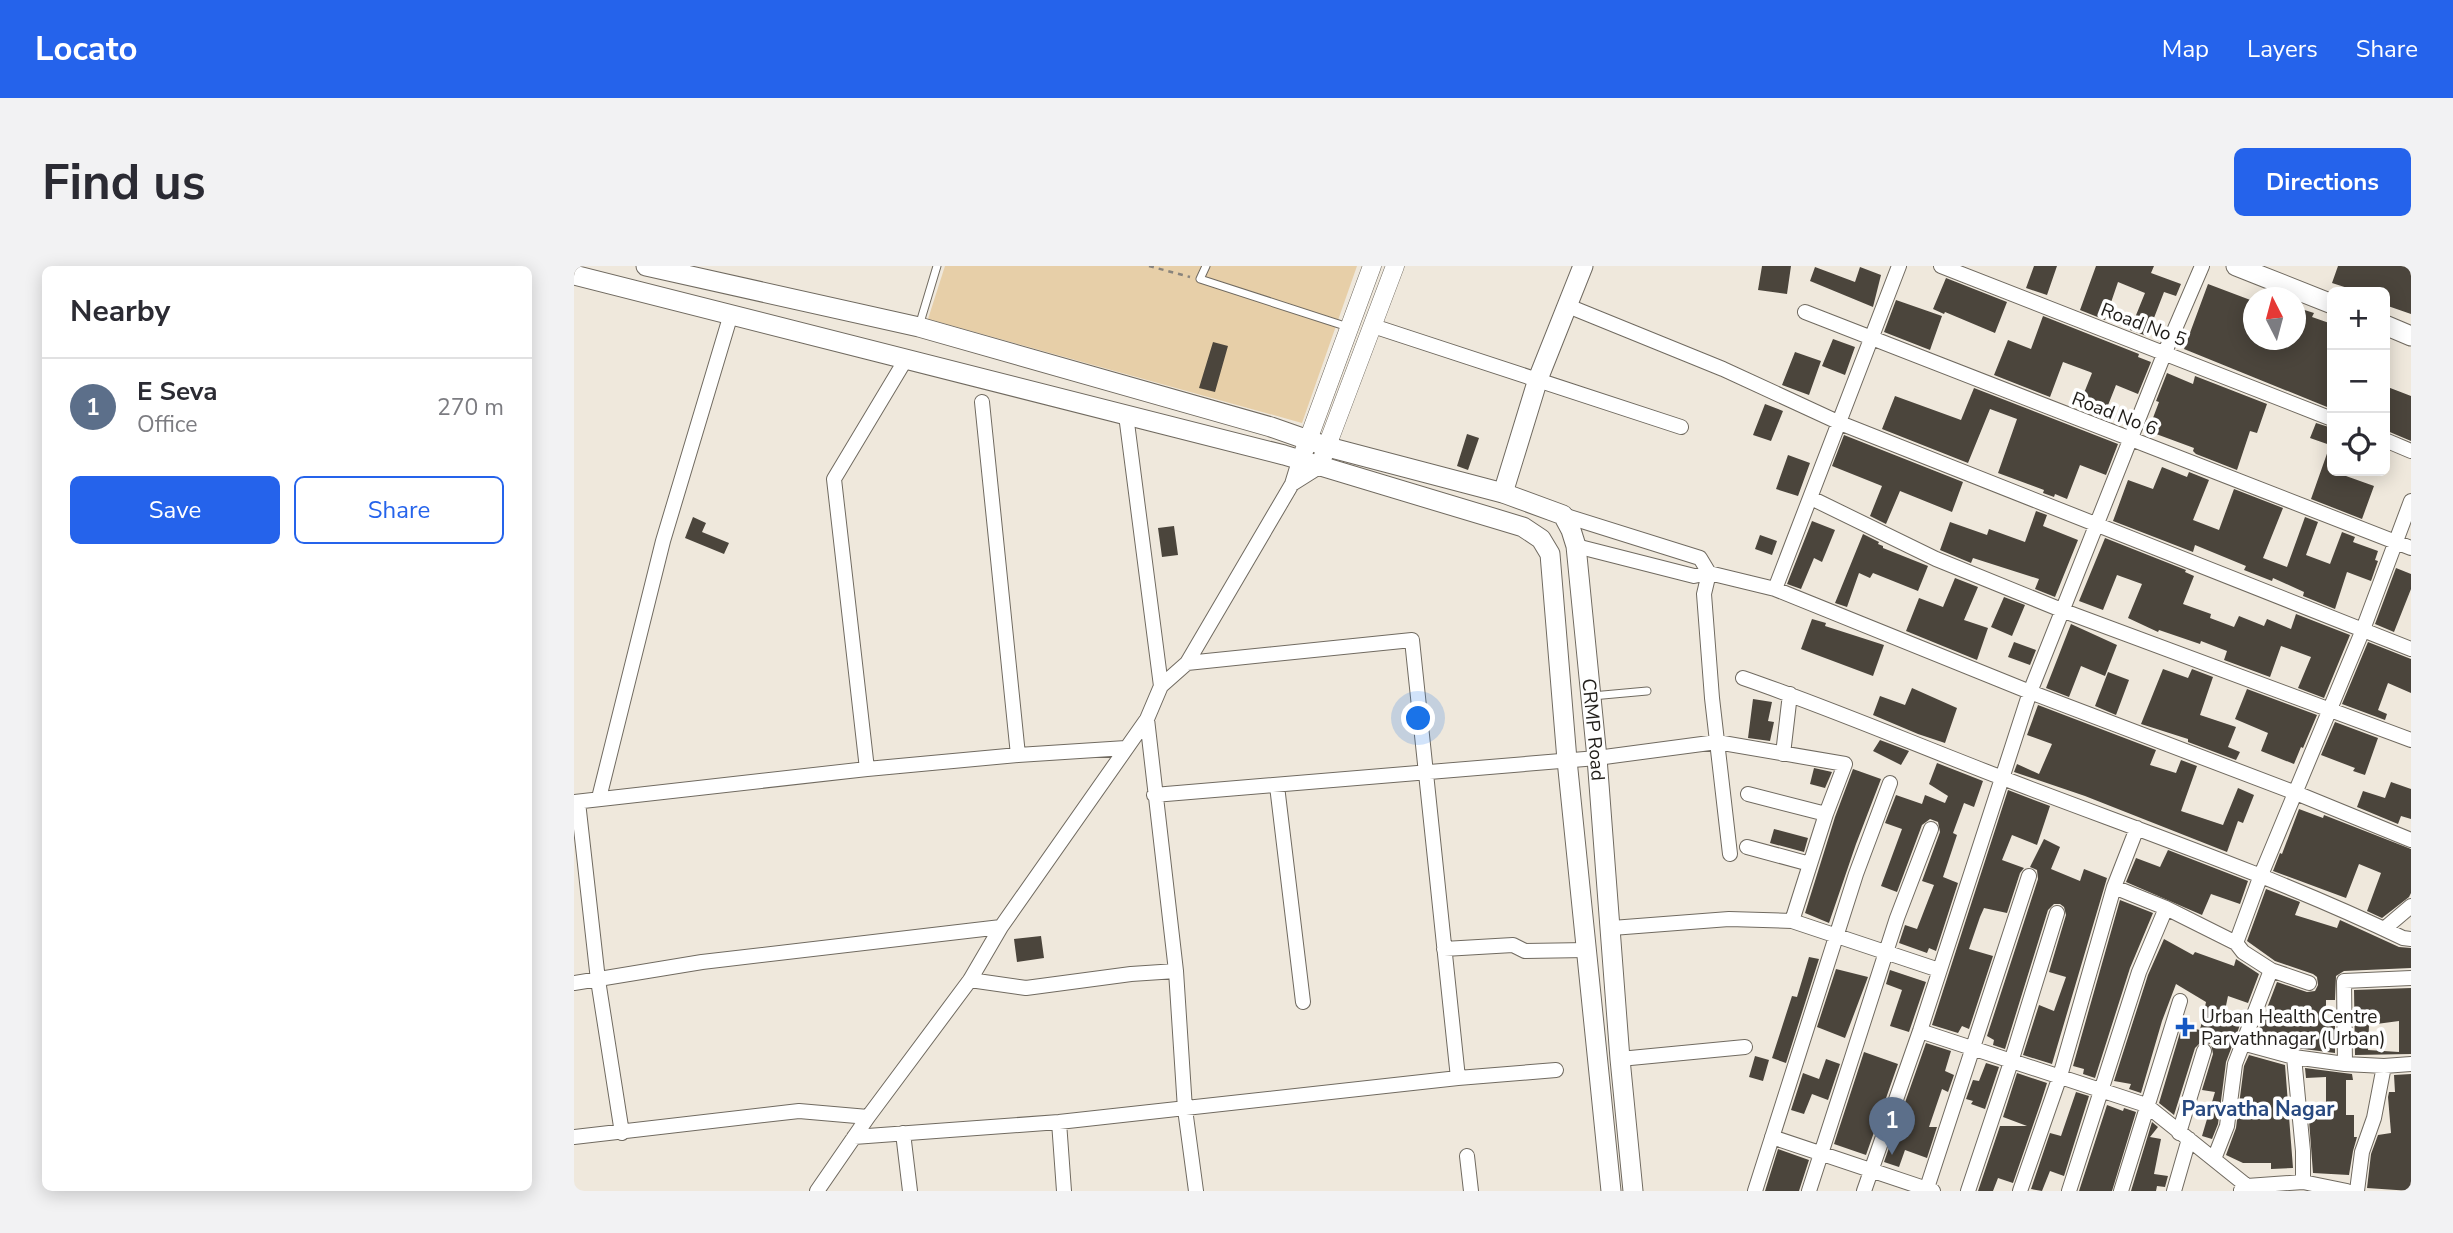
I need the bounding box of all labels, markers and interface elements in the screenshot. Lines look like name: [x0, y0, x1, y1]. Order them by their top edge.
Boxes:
text: Locato: [35, 27, 137, 72]
text: Map: [2162, 33, 2209, 65]
text: Layers: [2247, 33, 2318, 65]
text: Share: [2356, 33, 2418, 65]
button: Directions: [2234, 148, 2411, 216]
text: Find us: [42, 149, 206, 216]
north arrow: [2243, 287, 2306, 350]
map controls: [2327, 287, 2390, 476]
button: +: [2327, 287, 2390, 350]
text: Nearby: [70, 291, 170, 332]
street label: Road No 5: [2097, 297, 2190, 353]
button: −: [2327, 350, 2390, 413]
text: E Seva: [137, 374, 218, 409]
street label: Road No 6: [2068, 386, 2161, 442]
text: 1: [86, 392, 100, 423]
text: 270 m: [437, 392, 504, 423]
text: Office: [137, 409, 197, 440]
button: locate: [2327, 413, 2390, 476]
button: Save: [70, 476, 280, 544]
button: Share: [294, 476, 504, 544]
street label: CRMP Road: [1575, 677, 1611, 782]
your location: [1401, 701, 1435, 735]
place label: Urban Health Centre Parvathnagar (Urban): [2201, 1004, 2386, 1052]
marker: Urban Health Centre Parvathnagar (Urban): [2175, 1017, 2195, 1037]
district label: Parvatha Nagar: [2181, 1095, 2335, 1123]
pin: 1: [1869, 1097, 1915, 1155]

